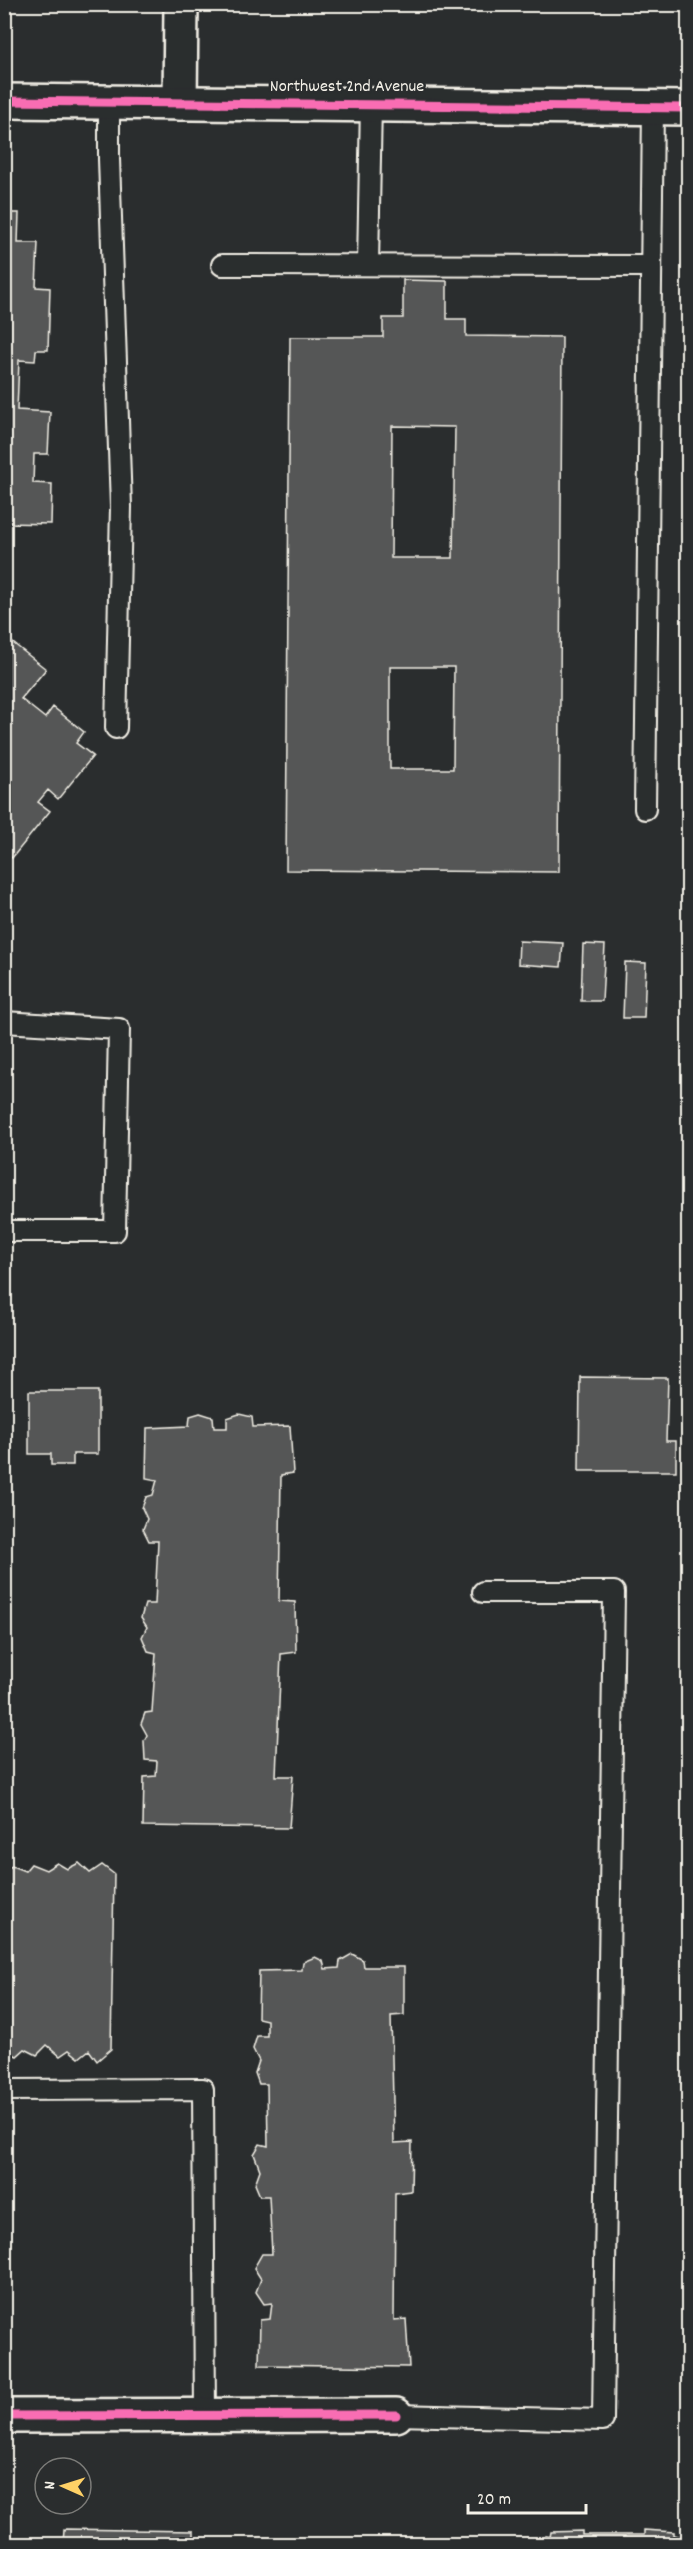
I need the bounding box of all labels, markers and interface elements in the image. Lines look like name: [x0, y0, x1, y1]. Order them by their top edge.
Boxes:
street label: Northwest 2nd Avenue: [270, 75, 424, 100]
north arrow: [33, 2456, 93, 2516]
scale bar: [468, 2477, 586, 2515]
text: N: [39, 2481, 62, 2490]
text: 20 m: [477, 2488, 511, 2513]

